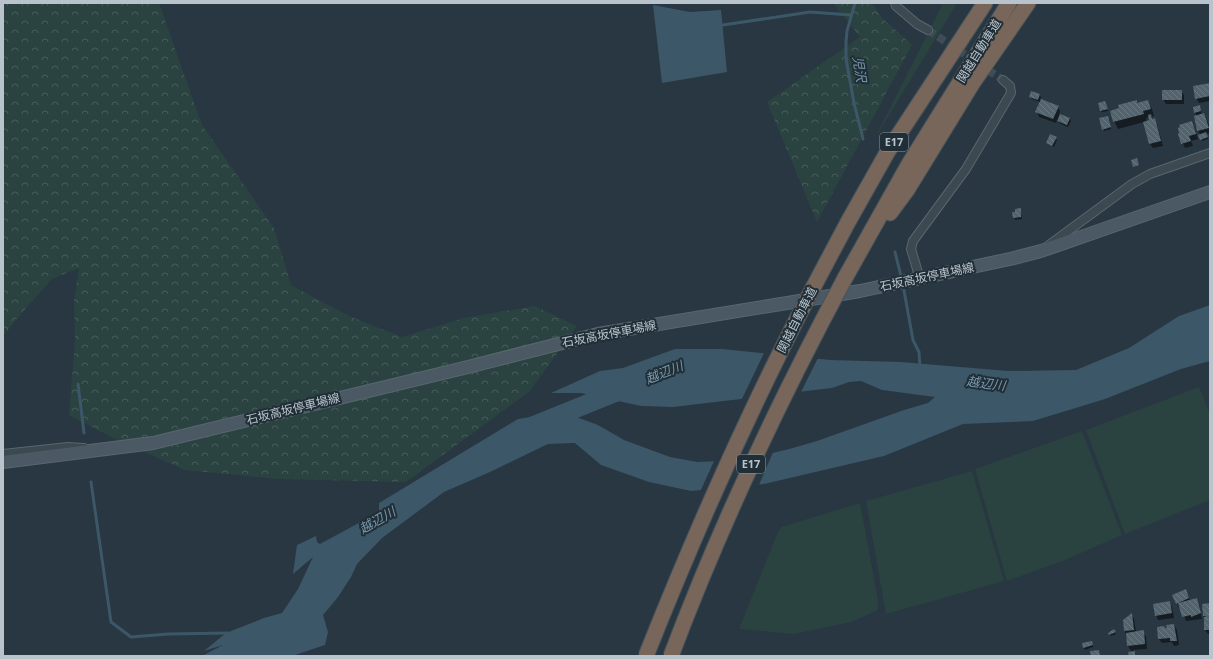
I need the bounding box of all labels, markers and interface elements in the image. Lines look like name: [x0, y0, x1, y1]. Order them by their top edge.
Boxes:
street label: 関越自動車道: [952, 16, 1005, 86]
water label: 児沢: [849, 55, 871, 85]
road number: E17: [880, 133, 908, 151]
street label: 石坂高坂停車場線: [878, 258, 976, 295]
street label: 関越自動車道: [773, 284, 820, 356]
street label: 石坂高坂停車場線: [560, 316, 658, 351]
water label: 越辺川: [643, 356, 687, 388]
water label: 越辺川: [966, 372, 1008, 395]
street label: 石坂高坂停車場線: [244, 389, 342, 428]
road number: E17: [737, 455, 765, 473]
water label: 越辺川: [356, 501, 400, 538]

